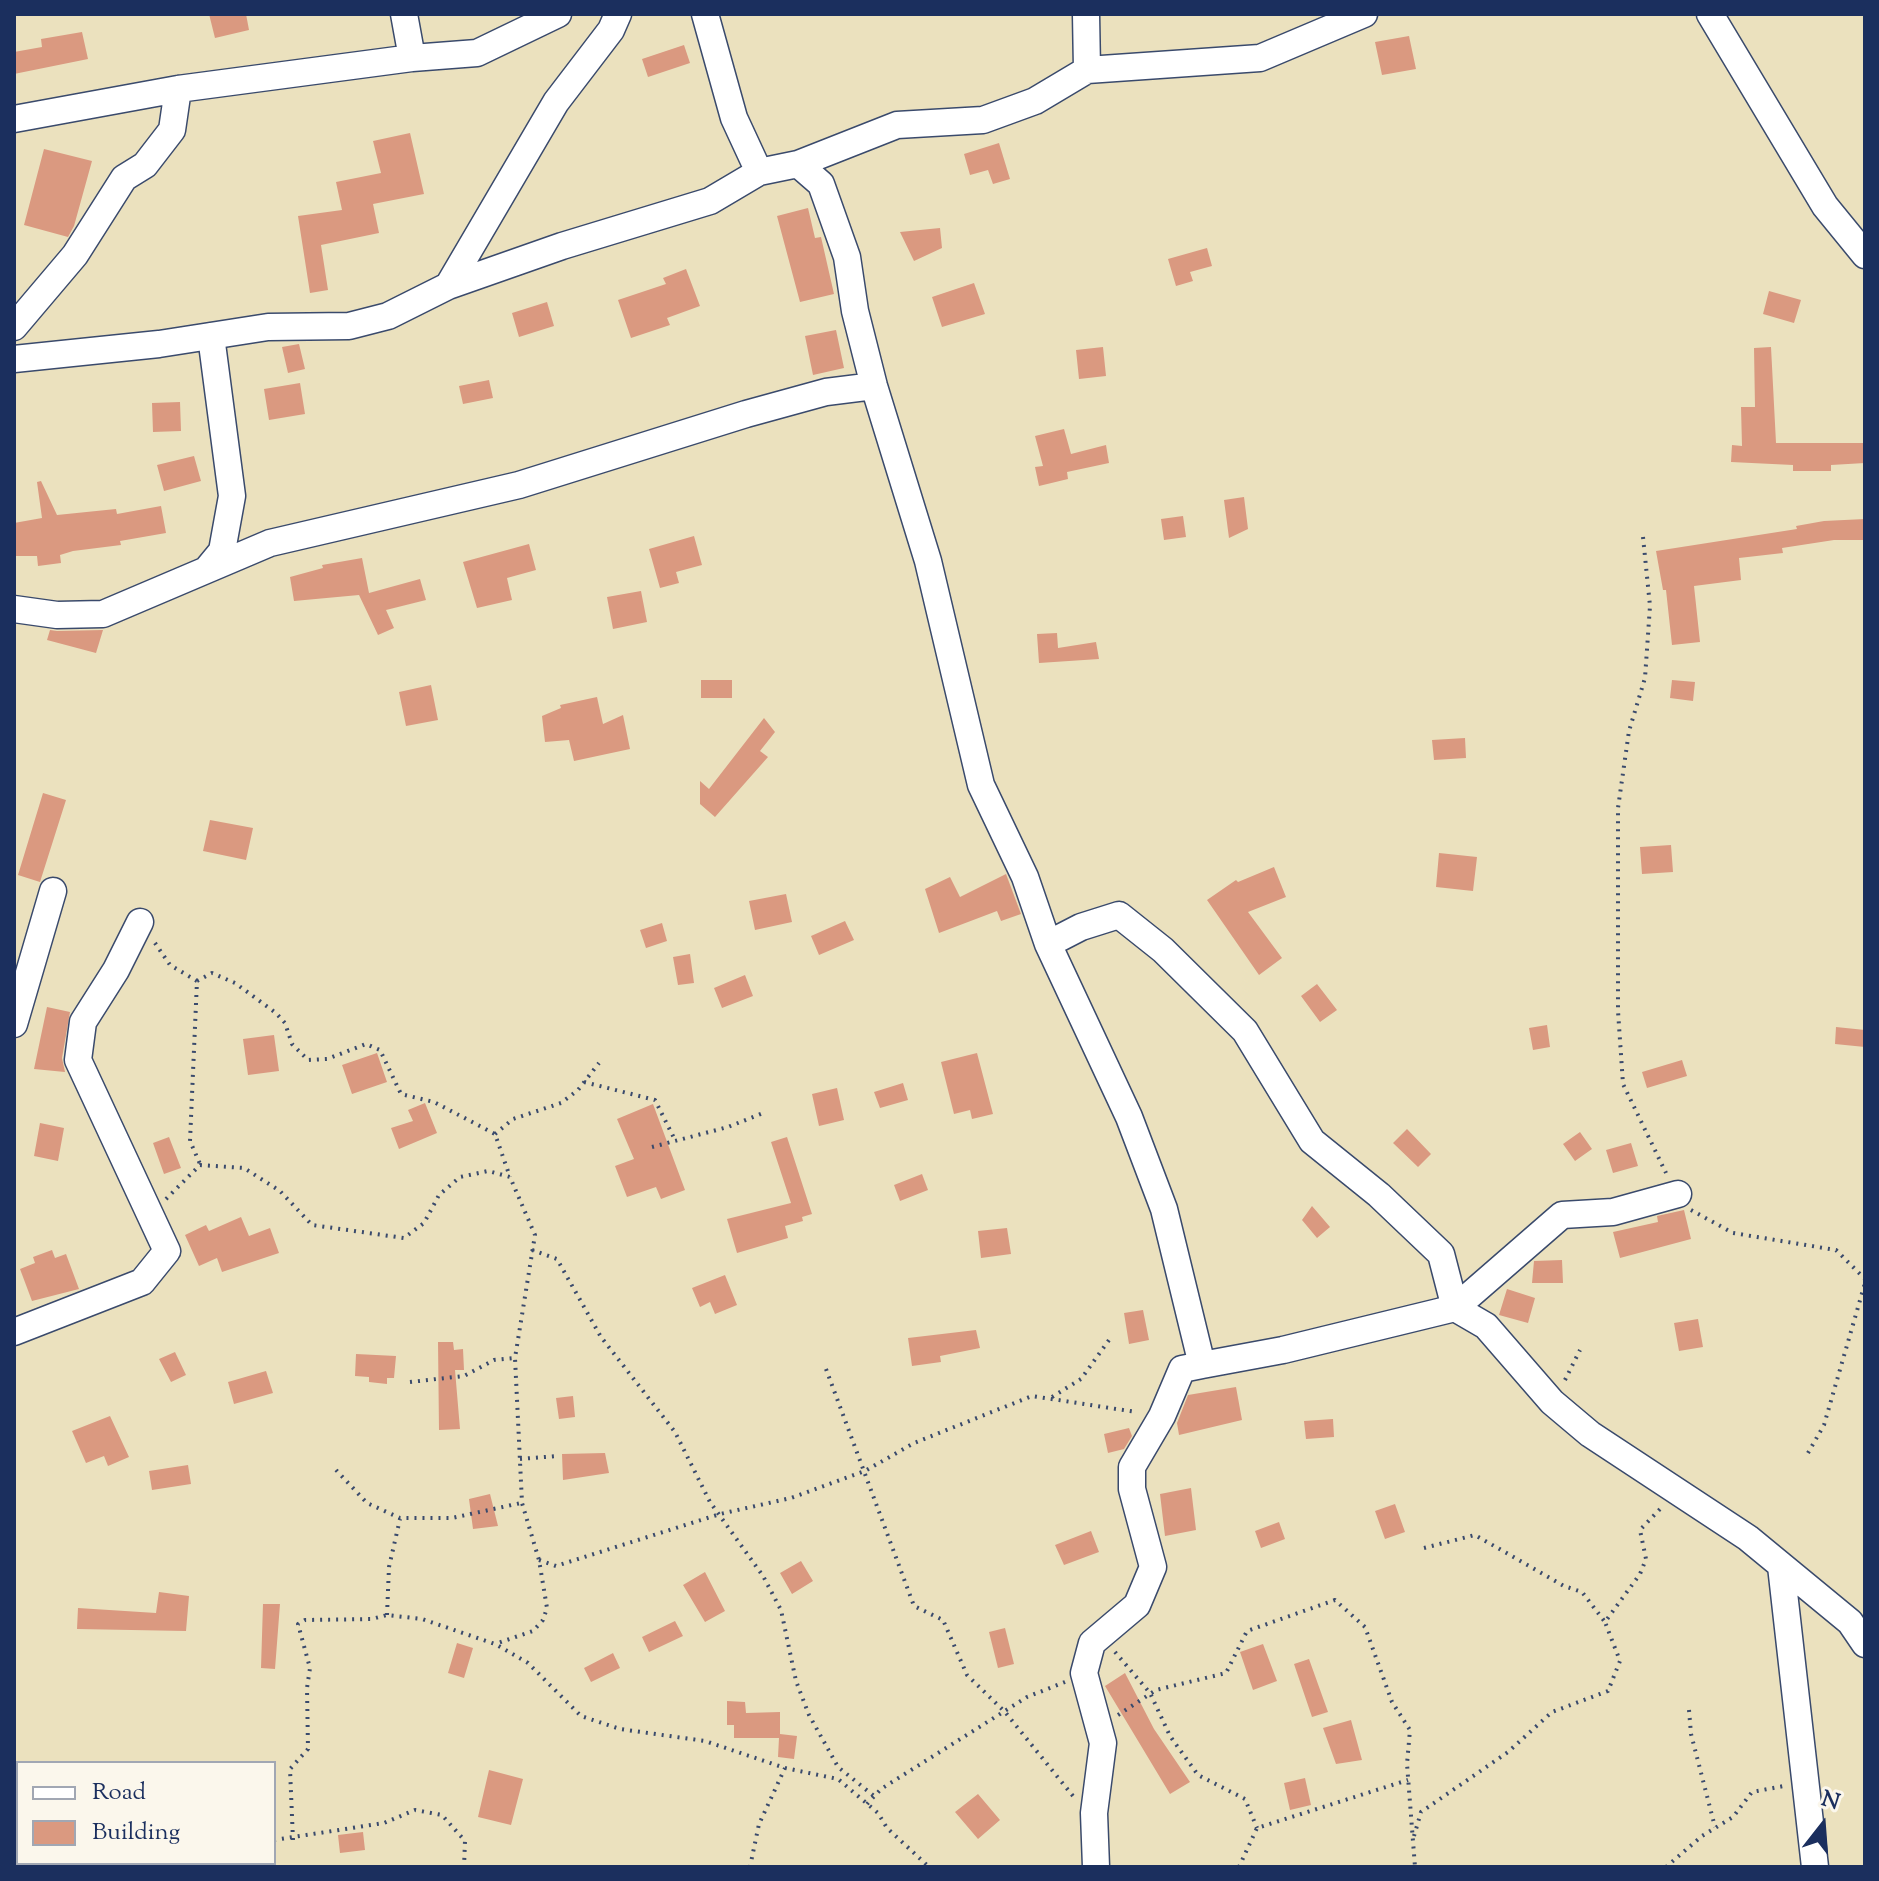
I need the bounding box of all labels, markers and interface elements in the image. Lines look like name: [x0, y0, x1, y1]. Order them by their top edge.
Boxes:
legend: [16, 1761, 276, 1865]
text: Road: [92, 1776, 146, 1810]
text: N: [1817, 1784, 1843, 1820]
north arrow: [1783, 1785, 1863, 1865]
text: Building: [92, 1816, 180, 1850]

